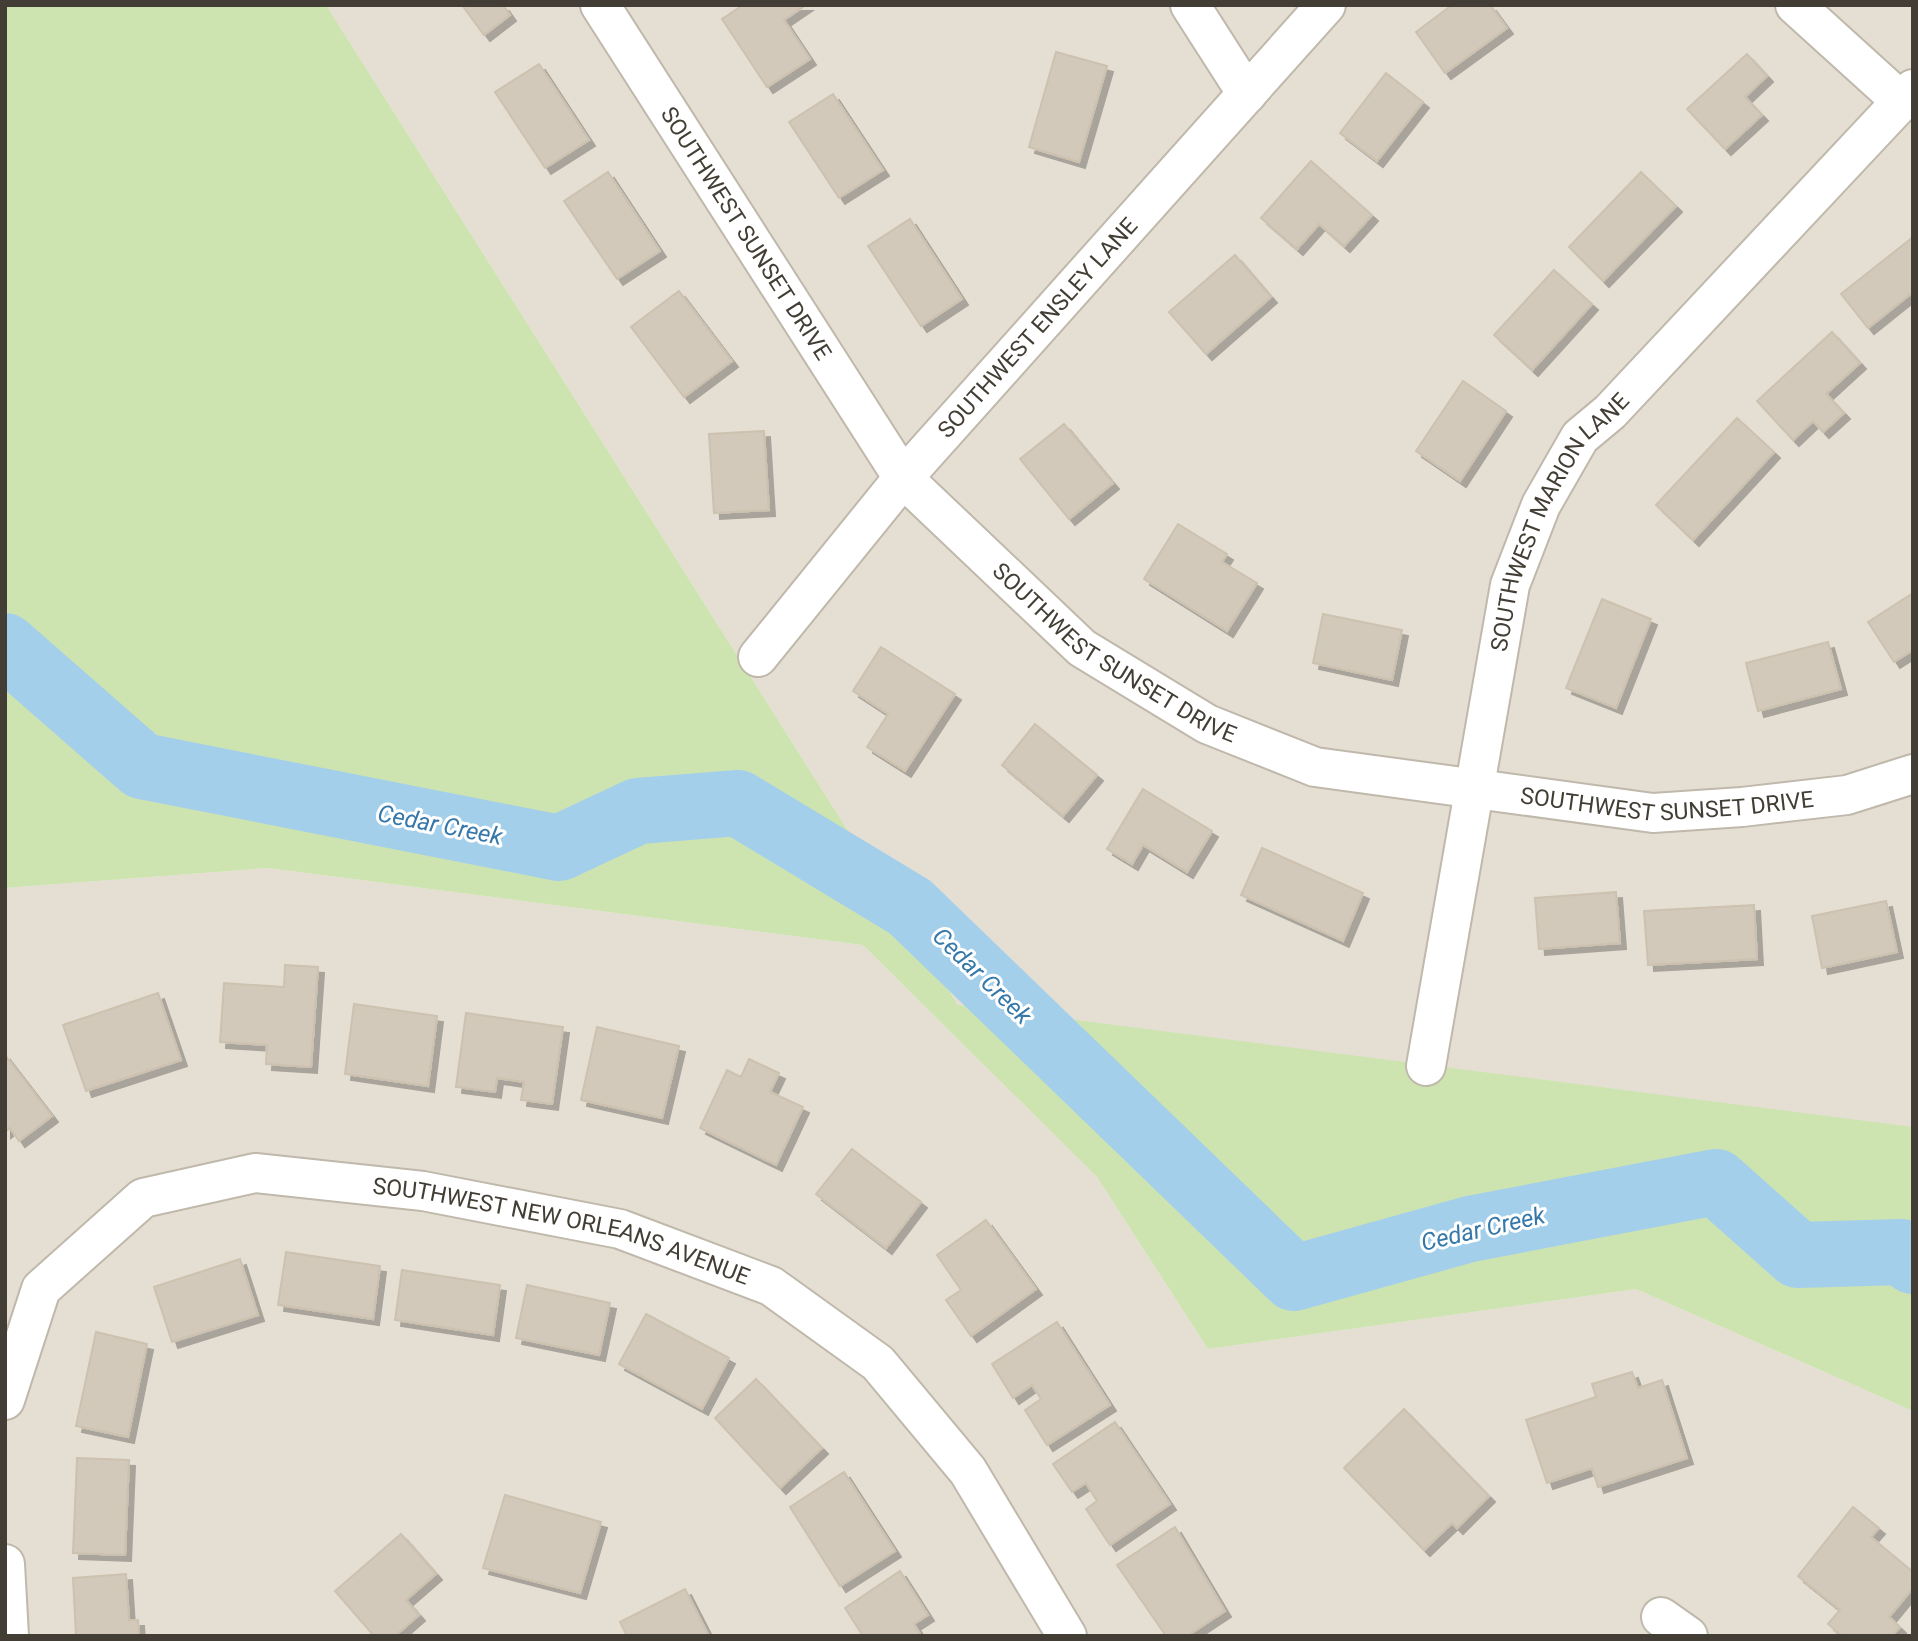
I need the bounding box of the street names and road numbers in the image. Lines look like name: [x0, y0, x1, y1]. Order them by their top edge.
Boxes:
street label: SOUTHWEST SUNSET DRIVE: [655, 102, 837, 365]
street label: SOUTHWEST ENSLEY LANE: [932, 212, 1143, 444]
street label: SOUTHWEST MARION LANE: [1486, 388, 1635, 653]
street label: SOUTHWEST SUNSET DRIVE: [987, 557, 1240, 748]
street label: SOUTHWEST SUNSET DRIVE: [1519, 782, 1815, 827]
street label: SOUTHWEST NEW ORLEANS AVENUE: [371, 1173, 753, 1291]

